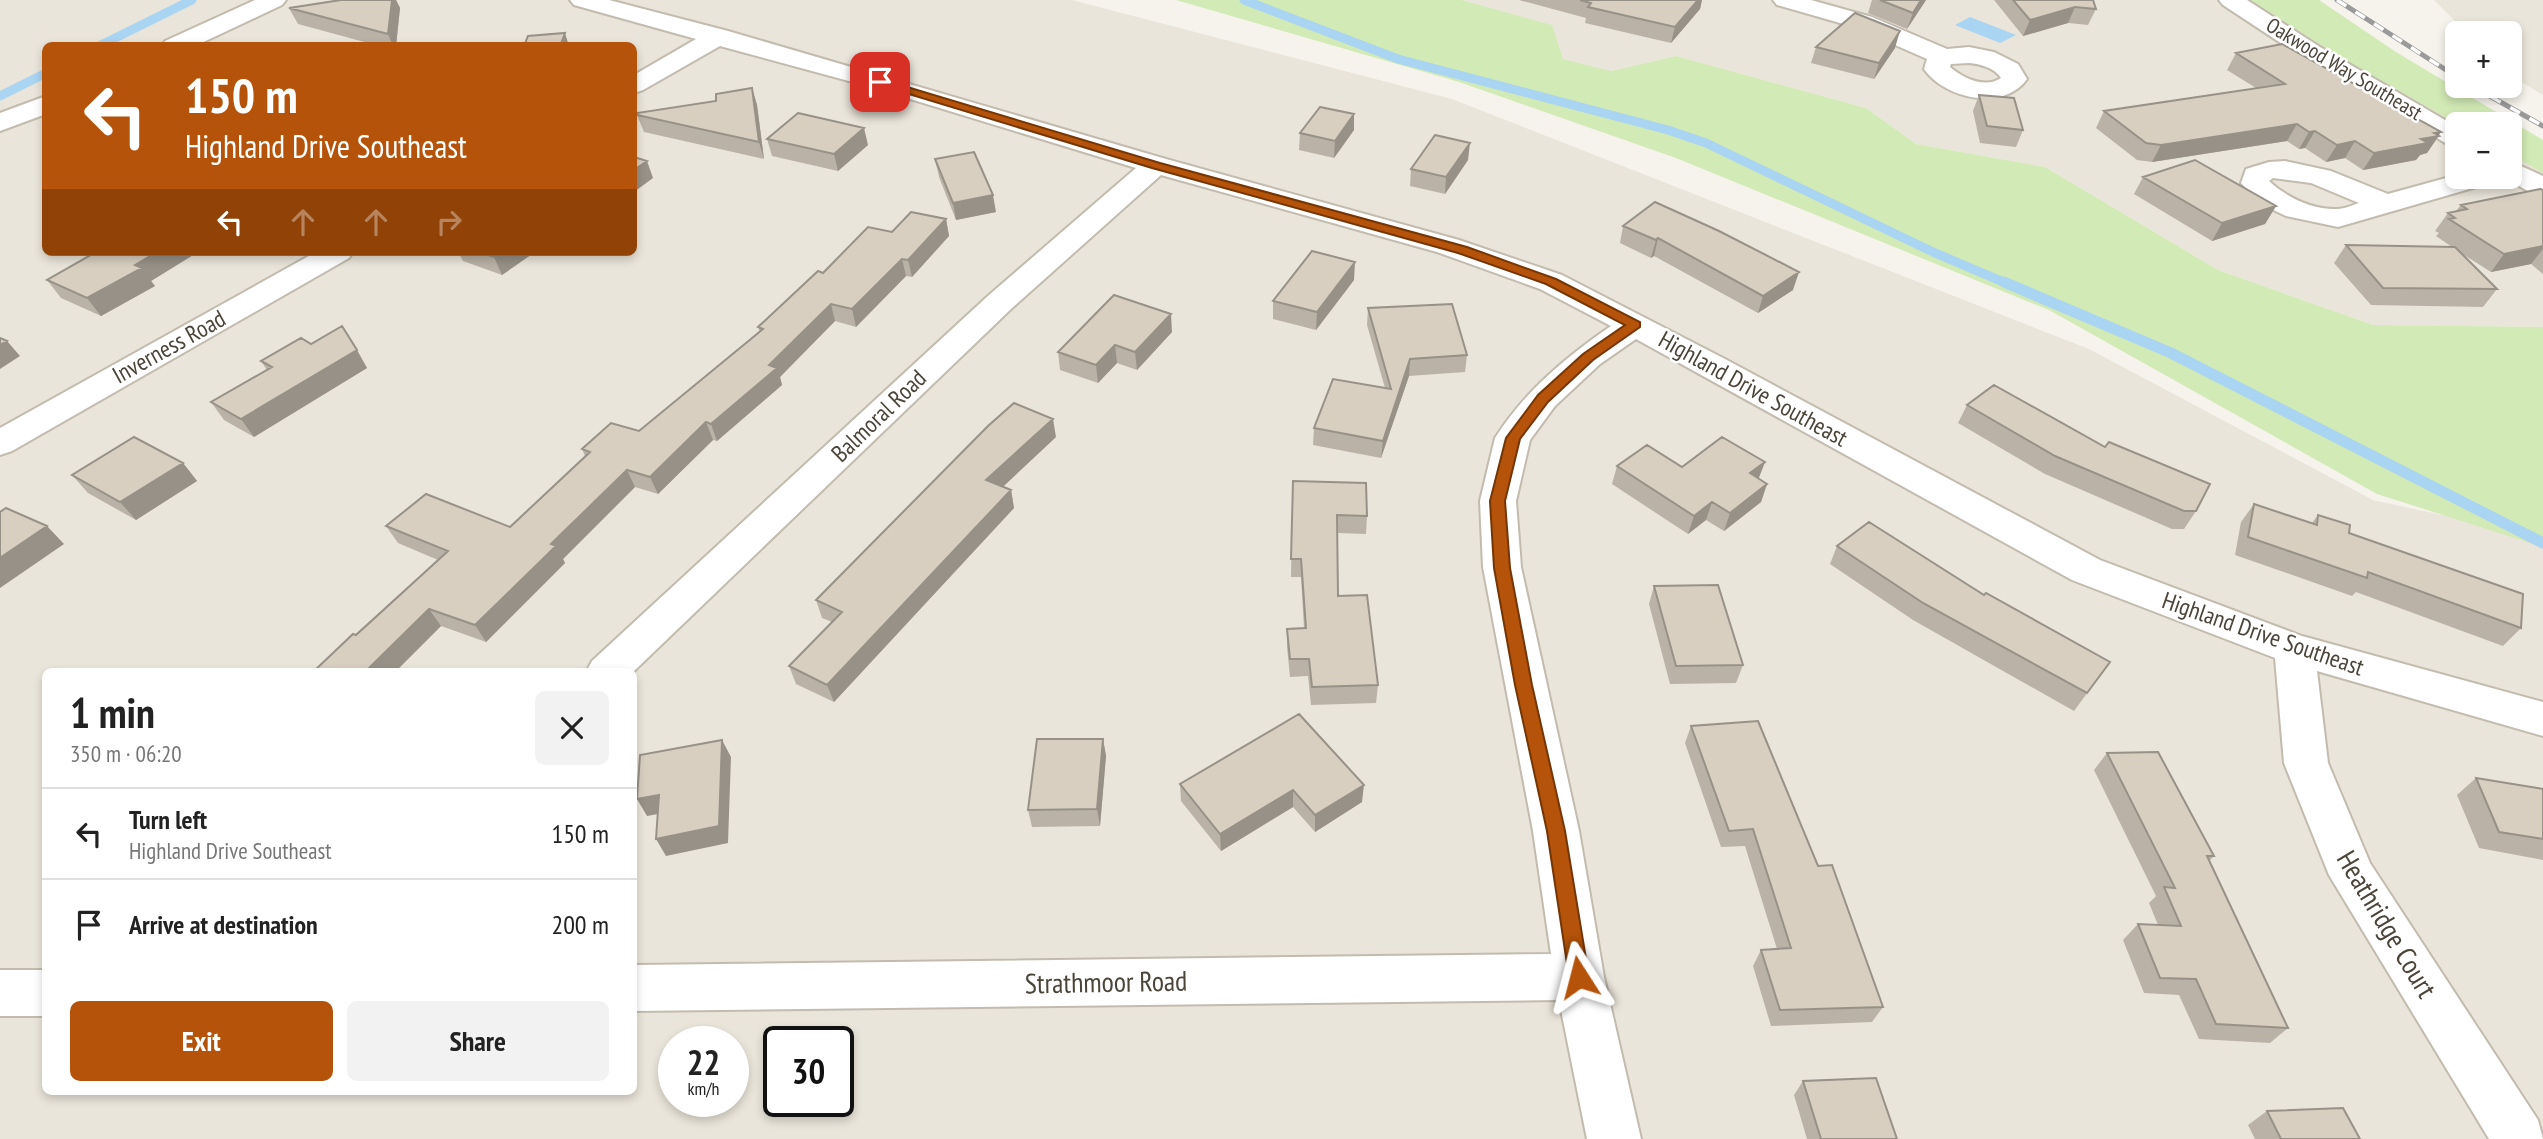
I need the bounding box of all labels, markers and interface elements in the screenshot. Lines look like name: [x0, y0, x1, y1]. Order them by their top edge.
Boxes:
street label: Oakwood Way Southeast: [2261, 11, 2427, 126]
map controls: [2445, 21, 2522, 189]
button: +: [2445, 21, 2522, 98]
pin: [850, 52, 910, 112]
text: 150 m: [185, 63, 298, 127]
icon: arrive: [861, 63, 899, 101]
icon: left: [70, 70, 161, 161]
button: −: [2445, 112, 2522, 189]
text: Highland Drive Southeast: [185, 125, 467, 167]
icon: left: [211, 203, 249, 241]
icon: ahead: [284, 203, 322, 241]
icon: ahead: [357, 203, 395, 241]
icon: right: [430, 203, 468, 241]
street label: Inverness Road: [107, 303, 231, 390]
street label: Highland Drive Southeast: [1653, 324, 1854, 454]
street label: Balmoral Road: [825, 363, 933, 469]
street label: Highland Drive Southeast: [2158, 584, 2369, 683]
text: 1 min: [70, 685, 155, 740]
button: close: [535, 691, 609, 765]
text: 350 m · 06:20: [70, 739, 182, 768]
text: Turn left: [129, 803, 207, 836]
icon: left: [70, 815, 108, 853]
text: 150 m: [551, 817, 609, 850]
text: Highland Drive Southeast: [129, 836, 332, 865]
street label: Heathridge Court: [2329, 843, 2446, 1004]
icon: arrive: [70, 906, 108, 944]
text: Arrive at destination: [129, 908, 318, 941]
text: 200 m: [551, 908, 609, 941]
position arrow: [1542, 940, 1616, 1014]
street label: Strathmoor Road: [1024, 962, 1187, 1001]
button: Exit: [70, 1001, 333, 1081]
button: Share: [347, 1001, 609, 1081]
speed limit sign: 30: [763, 1026, 854, 1117]
text: 22: [687, 1039, 720, 1085]
text: km/h: [688, 1077, 719, 1100]

